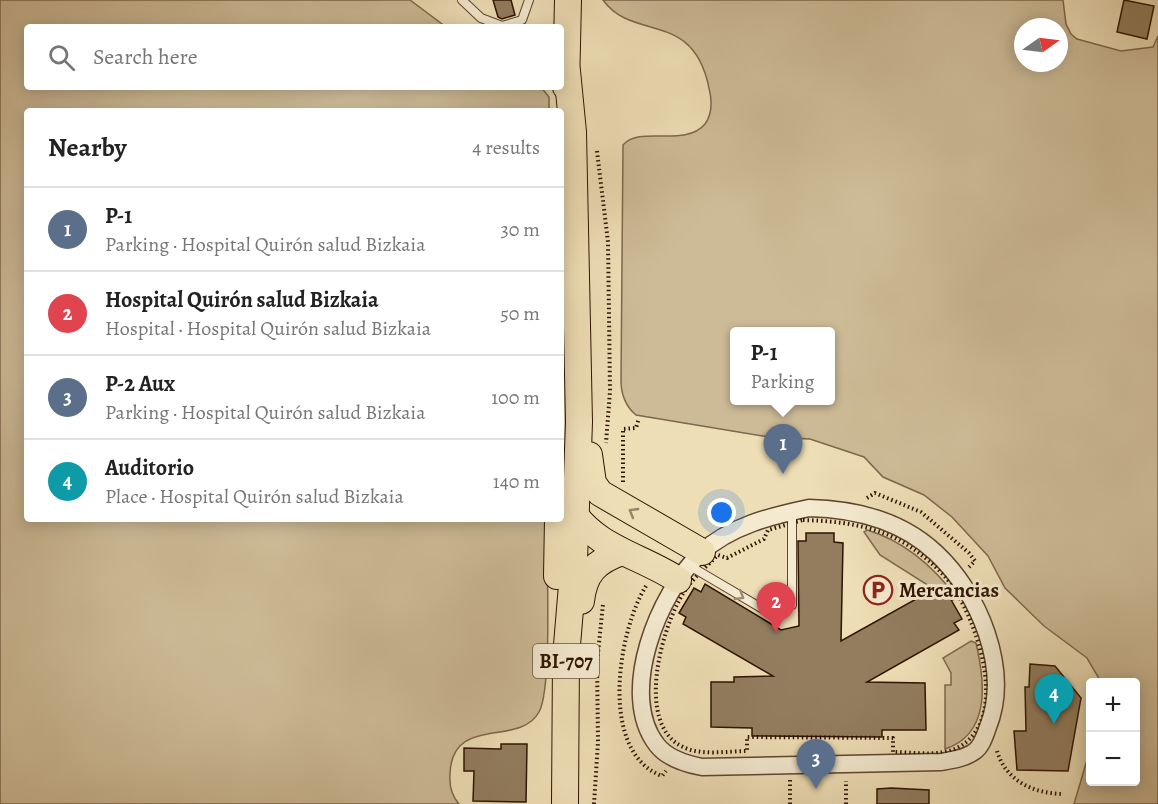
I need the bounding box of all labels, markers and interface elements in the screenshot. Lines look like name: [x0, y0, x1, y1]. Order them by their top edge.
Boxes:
north arrow: [1014, 18, 1068, 72]
search box: [24, 24, 564, 90]
icon: search: [45, 41, 78, 74]
text: Search here: [93, 42, 198, 72]
text: Nearby: [48, 130, 127, 165]
text: 4 results: [472, 134, 540, 161]
text: P-1: [105, 201, 132, 231]
text: 1: [64, 216, 71, 243]
text: 30 m: [500, 216, 540, 243]
text: Parking · Hospital Quirón salud Bizkaia: [105, 231, 426, 258]
text: Hospital Quirón salud Bizkaia: [105, 285, 379, 315]
text: 2: [63, 300, 72, 327]
text: 50 m: [500, 300, 540, 327]
text: Hospital · Hospital Quirón salud Bizkaia: [105, 315, 431, 342]
popup: [730, 327, 835, 405]
text: P-1: [750, 338, 778, 368]
text: Parking: [750, 368, 815, 395]
text: P-2 Aux: [105, 369, 175, 399]
text: 3: [63, 384, 72, 411]
text: 100 m: [491, 384, 540, 411]
text: Parking · Hospital Quirón salud Bizkaia: [105, 399, 426, 426]
pin: 1: [764, 424, 802, 474]
text: Auditorio: [105, 453, 194, 483]
text: 4: [63, 468, 72, 495]
text: 140 m: [493, 468, 540, 495]
text: Place · Hospital Quirón salud Bizkaia: [105, 483, 404, 510]
your location: [707, 498, 736, 527]
one-way arrow: [629, 507, 639, 519]
parking icon: Mercancias: [862, 574, 894, 606]
place label: Mercancias: [899, 576, 999, 604]
pin: 2: [756, 582, 796, 632]
one-way arrow: [734, 588, 744, 600]
road number: BI-707: [533, 644, 599, 678]
pin: 4: [1034, 674, 1074, 724]
map controls: [1086, 678, 1140, 786]
button: +: [1086, 678, 1140, 732]
button: −: [1086, 732, 1140, 786]
pin: 3: [796, 740, 836, 789]

